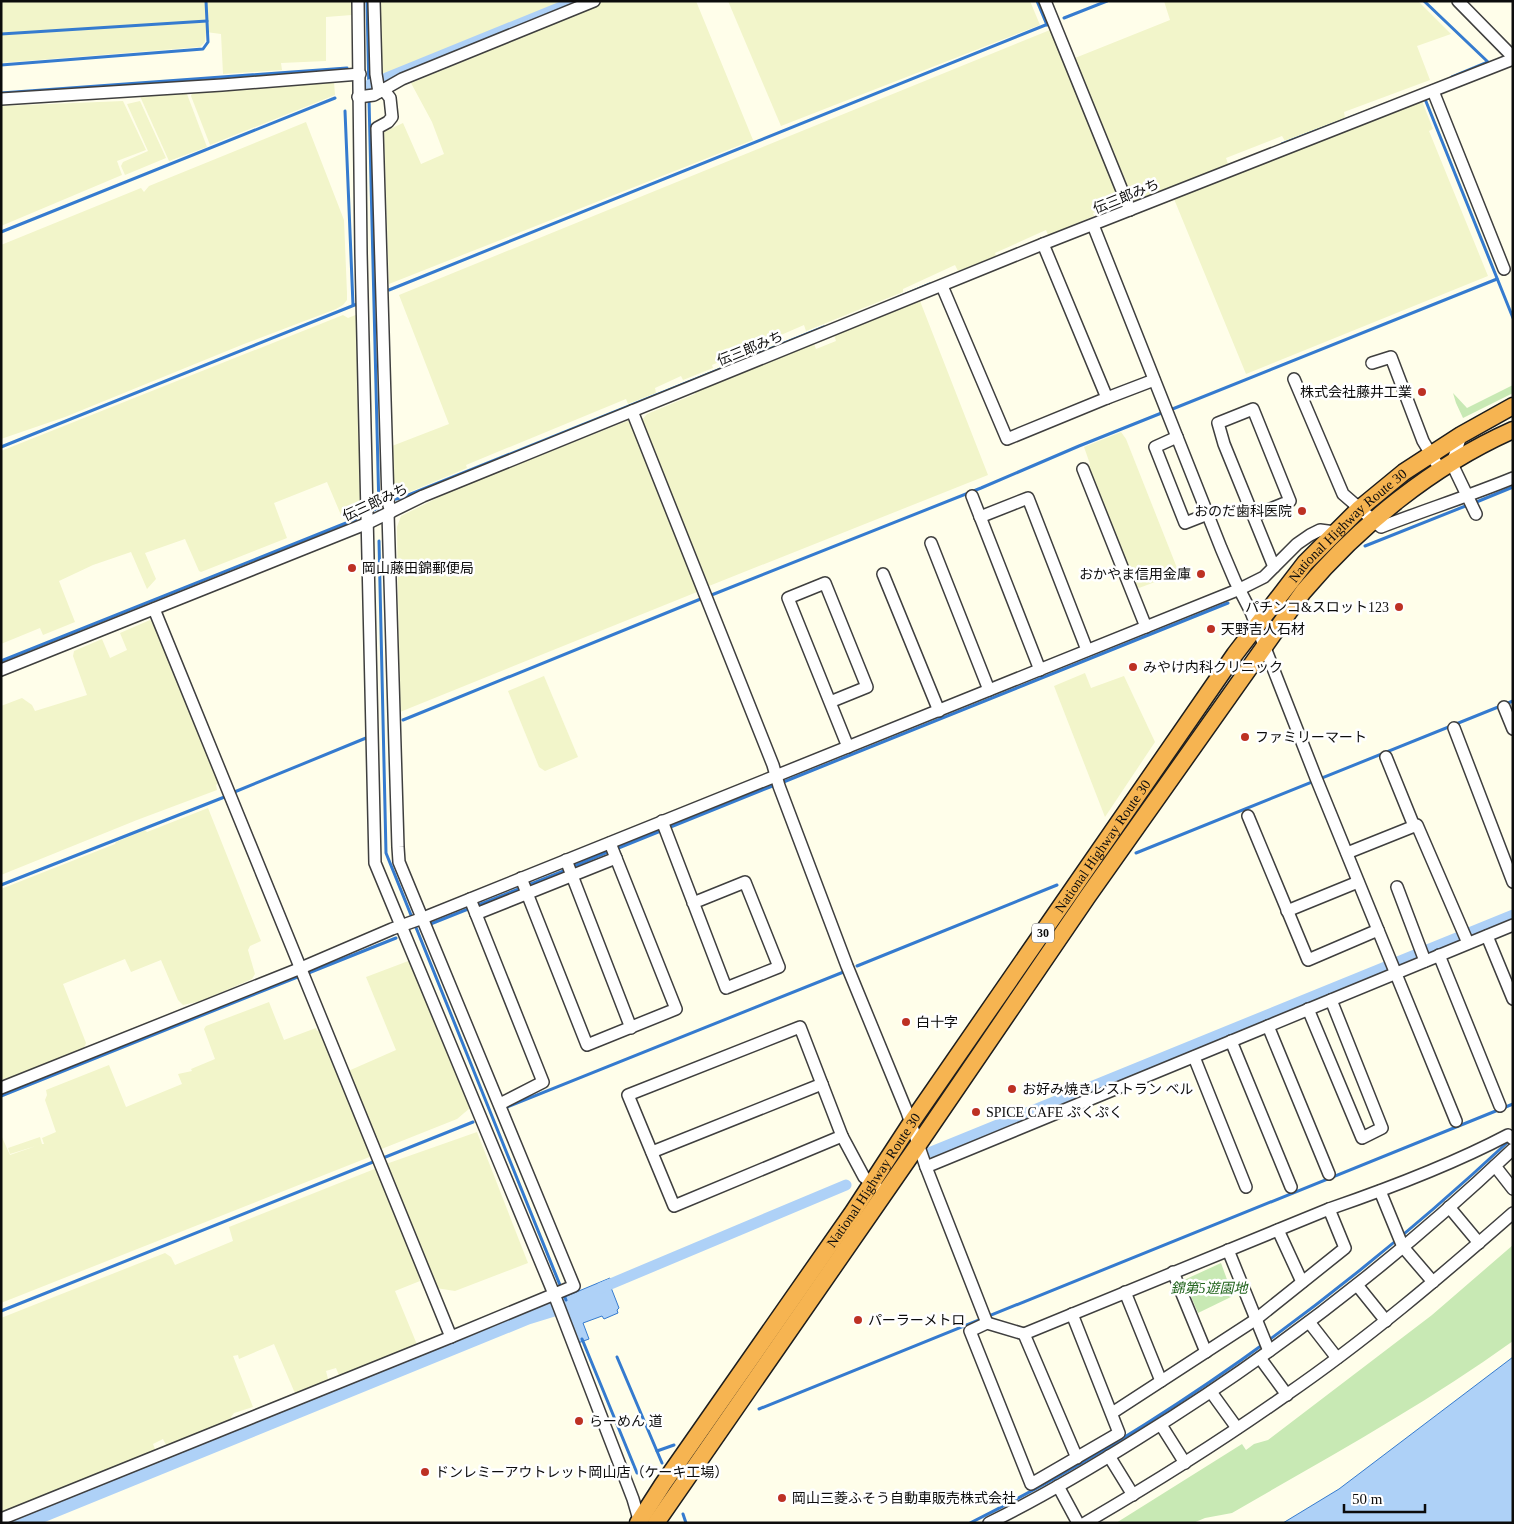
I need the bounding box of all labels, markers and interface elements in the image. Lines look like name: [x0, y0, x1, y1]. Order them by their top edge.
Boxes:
street label: 伝三郎みち: [1091, 176, 1161, 217]
street label: 伝三郎みち: [715, 328, 785, 369]
place label: 株式会社藤井工業: [1300, 384, 1412, 400]
marker: 株式会社藤井工業: [1416, 386, 1428, 398]
street label: National Highway Route 30: [1286, 466, 1410, 585]
street label: 伝三郎みち: [340, 481, 410, 524]
place label: おのだ歯科医院: [1194, 504, 1292, 519]
marker: おのだ歯科医院: [1296, 505, 1308, 517]
place label: 岡山藤田錦郵便局: [362, 560, 474, 576]
marker: 岡山藤田錦郵便局: [346, 562, 358, 574]
place label: おかやま信用金庫: [1079, 567, 1191, 582]
marker: おかやま信用金庫: [1195, 568, 1207, 580]
place label: パチンコ&スロット123: [1245, 600, 1389, 615]
marker: パチンコ&スロット123: [1393, 601, 1405, 613]
place label: 天野吉人石材: [1221, 621, 1305, 637]
marker: 天野吉人石材: [1205, 623, 1217, 635]
place label: みやけ内科クリニック: [1143, 660, 1283, 675]
marker: みやけ内科クリニック: [1127, 661, 1139, 673]
place label: ファミリーマート: [1255, 730, 1367, 745]
marker: ファミリーマート: [1239, 731, 1251, 743]
street label: National Highway Route 30: [1052, 777, 1154, 915]
road number: 30: [1032, 924, 1054, 942]
place label: 白十字: [916, 1015, 958, 1030]
marker: 白十字: [900, 1016, 912, 1028]
place label: お好み焼きレストラン ベル: [1022, 1082, 1194, 1097]
marker: お好み焼きレストラン ベル: [1006, 1083, 1018, 1095]
place label: SPICE CAFE ぷくぷく: [986, 1105, 1123, 1120]
marker: SPICE CAFE ぷくぷく: [970, 1106, 982, 1118]
street label: National Highway Route 30: [824, 1110, 924, 1250]
park label: 錦第5遊園地: [1171, 1281, 1249, 1296]
place label: パーラーメトロ: [868, 1313, 965, 1328]
marker: パーラーメトロ: [852, 1314, 864, 1326]
place label: らーめん 道: [589, 1414, 663, 1429]
marker: らーめん 道: [573, 1415, 585, 1427]
place label: ドンレミーアウトレット岡山店（ケーキ工場）: [435, 1465, 728, 1480]
marker: ドンレミーアウトレット岡山店（ケーキ工場）: [419, 1466, 431, 1478]
scale bar: [1344, 1482, 1425, 1514]
place label: 岡山三菱ふそう自動車販売株式会社: [792, 1491, 1016, 1506]
text: 50 m: [1352, 1491, 1383, 1507]
marker: 岡山三菱ふそう自動車販売株式会社: [776, 1492, 788, 1504]

